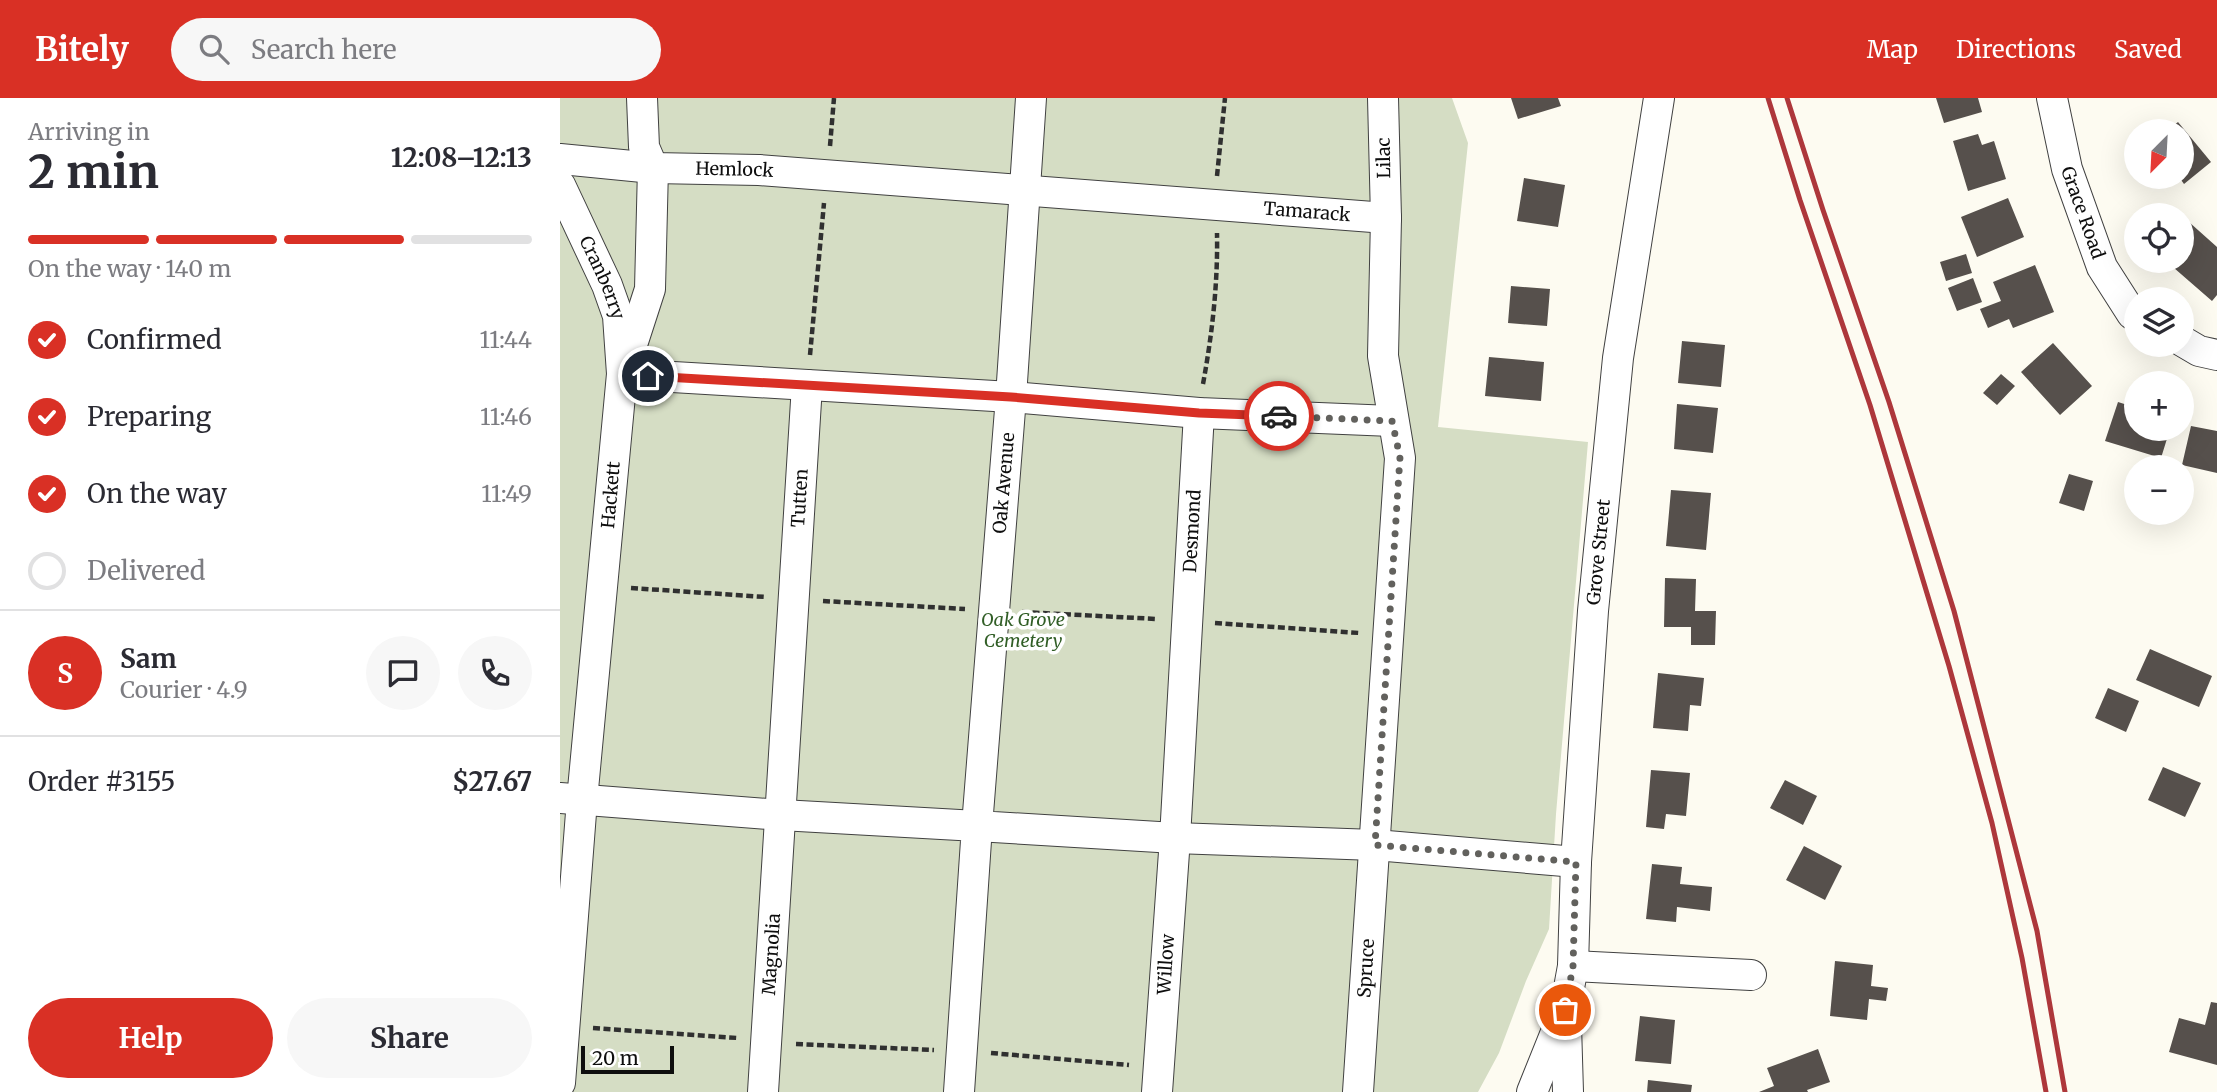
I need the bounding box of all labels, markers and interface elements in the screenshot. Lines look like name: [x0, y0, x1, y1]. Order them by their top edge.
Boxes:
search box: [171, 18, 661, 81]
text: Bitely: [35, 29, 129, 70]
icon: search: [195, 30, 233, 68]
text: Search here: [251, 33, 397, 66]
text: Map: [1867, 34, 1918, 65]
text: Directions: [1956, 34, 2076, 65]
text: Saved: [2114, 34, 2182, 65]
text: Arriving in: [28, 117, 150, 146]
north arrow: [2124, 119, 2194, 189]
map controls: [2124, 119, 2194, 525]
street label: Lilac: [1372, 137, 1395, 179]
text: 12:08–12:13: [391, 141, 532, 174]
text: 2 min: [28, 143, 159, 201]
street label: Hemlock: [695, 157, 775, 182]
street label: Grace Road: [2056, 163, 2110, 262]
street label: Tamarack: [1263, 197, 1352, 226]
button: locate: [2124, 203, 2194, 273]
street label: Cranberry: [575, 232, 630, 323]
text: On the way · 140 m: [28, 254, 231, 283]
button: layers: [2124, 287, 2194, 357]
icon: check: [28, 321, 66, 359]
text: Confirmed: [87, 323, 222, 356]
text: 11:44: [480, 325, 532, 354]
pin: [618, 346, 678, 406]
icon: home: [629, 357, 667, 395]
button: +: [2124, 371, 2194, 441]
courier: [1244, 381, 1314, 451]
icon: car: [1260, 397, 1298, 435]
icon: check: [28, 398, 66, 436]
text: Preparing: [87, 400, 211, 433]
text: 11:46: [480, 402, 532, 431]
street label: Oak Avenue: [988, 431, 1019, 535]
button: −: [2124, 455, 2194, 525]
street label: Hackett: [596, 460, 625, 530]
street label: Tutten: [786, 468, 813, 528]
icon: check: [28, 475, 66, 513]
text: On the way: [87, 477, 227, 510]
text: 11:49: [481, 479, 532, 508]
street label: Desmond: [1178, 489, 1206, 573]
street label: Grove Street: [1582, 498, 1615, 606]
text: Delivered: [87, 554, 206, 587]
park label: Oak Grove Cemetery: [981, 608, 1065, 652]
button: chat: [366, 636, 440, 710]
button: phone: [458, 636, 532, 710]
text: Sam: [120, 642, 177, 675]
text: S: [57, 657, 73, 690]
text: Courier · 4.9: [120, 675, 248, 704]
text: Order #3155: [28, 765, 175, 798]
text: $27.67: [452, 765, 532, 798]
street label: Magnolia: [757, 912, 785, 996]
street label: Willow: [1152, 933, 1179, 996]
street label: Spruce: [1352, 938, 1379, 999]
pin: [1535, 980, 1595, 1040]
icon: bag: [1546, 991, 1584, 1029]
button: Help: [28, 998, 273, 1078]
button: Share: [287, 998, 532, 1078]
scale bar: [581, 1043, 674, 1075]
text: 20 m: [592, 1046, 639, 1070]

